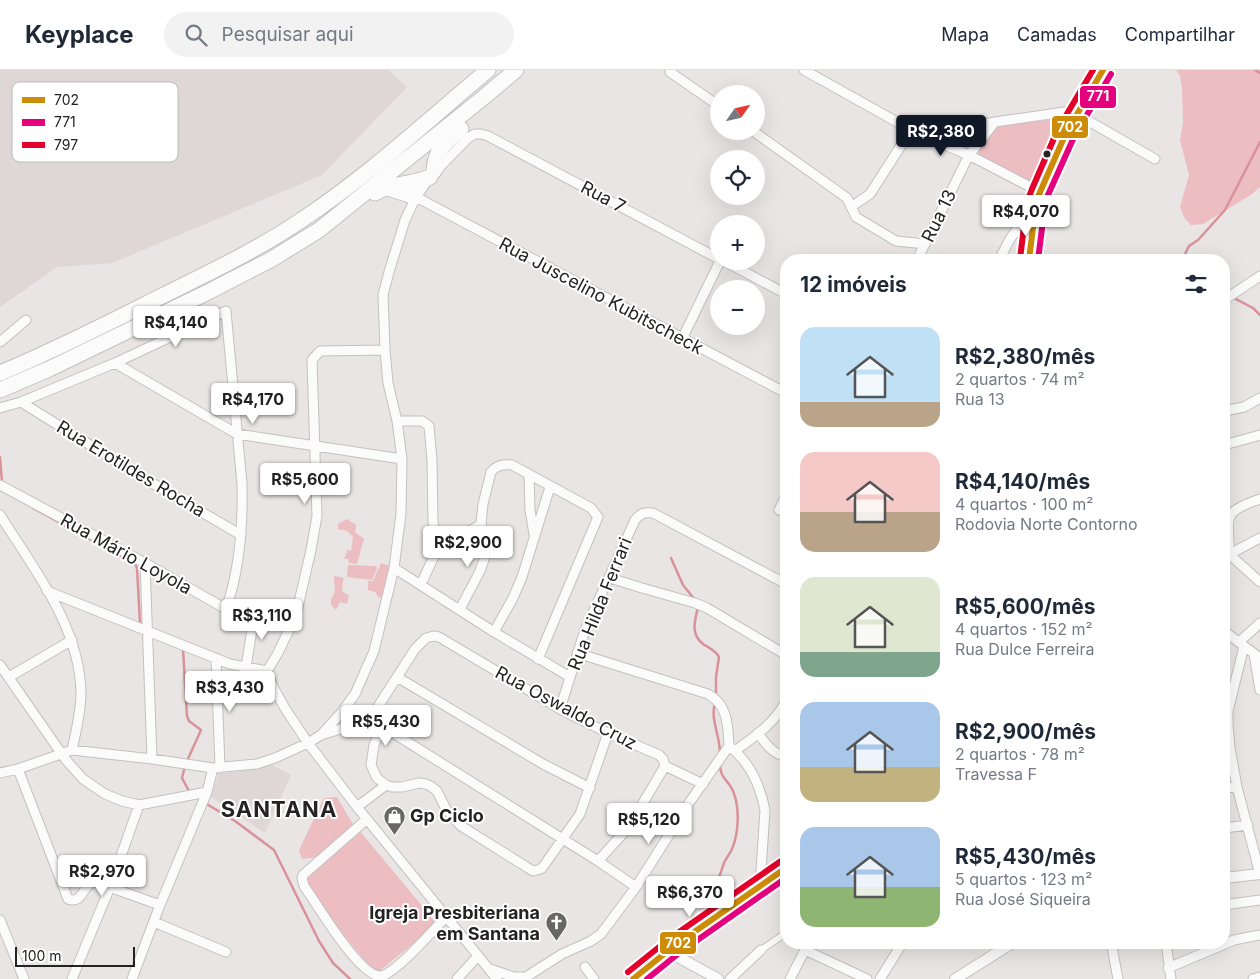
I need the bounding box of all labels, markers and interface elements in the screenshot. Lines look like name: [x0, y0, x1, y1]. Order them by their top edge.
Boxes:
search box: [164, 12, 514, 57]
text: Keyplace: [25, 20, 134, 49]
icon: search: [182, 21, 210, 49]
text: Pesquisar aqui: [222, 23, 354, 46]
text: Mapa: [941, 24, 989, 45]
text: Camadas: [1017, 24, 1097, 45]
text: Compartilhar: [1125, 24, 1235, 45]
legend: [12, 82, 178, 162]
north arrow: [710, 85, 765, 140]
map controls: [710, 85, 765, 335]
line badge: 771: [1079, 85, 1117, 109]
text: 771: [1087, 87, 1109, 104]
text: 702: [54, 91, 79, 108]
text: 771: [54, 113, 76, 130]
pin: R$2,380: [895, 114, 987, 157]
line badge: 702: [1051, 115, 1089, 139]
text: 702: [1057, 118, 1083, 135]
text: R$2,380: [907, 121, 975, 141]
text: 797: [54, 136, 78, 153]
unlabelled marker: [1042, 149, 1052, 159]
button: locate: [710, 150, 765, 205]
street label: Rua 7: [577, 176, 629, 217]
street label: Rua 13: [917, 186, 960, 245]
pin: R$4,070: [980, 194, 1072, 237]
text: R$4,070: [993, 201, 1059, 221]
button: +: [710, 215, 765, 270]
street label: Rua Juscelino Kubitscheck: [496, 233, 707, 358]
icon: filters: [1182, 270, 1210, 298]
text: 12 imóveis: [800, 272, 907, 297]
button: −: [710, 280, 765, 335]
pin: R$4,140: [130, 306, 222, 348]
text: R$4,140: [144, 312, 208, 332]
text: R$2,380/mês: [955, 344, 1095, 369]
icon: home: [840, 347, 900, 407]
text: 2 quartos · 74 m²: [955, 369, 1085, 389]
pin: R$4,170: [207, 382, 299, 425]
text: R$4,170: [222, 389, 284, 409]
text: Rua 13: [955, 389, 1005, 409]
street label: Rua Erotildes Rocha: [53, 416, 209, 521]
pin: R$5,600: [259, 462, 351, 505]
text: R$5,600: [271, 469, 339, 489]
text: R$4,140/mês: [955, 469, 1090, 494]
icon: home: [840, 472, 900, 532]
text: 4 quartos · 100 m²: [955, 494, 1093, 514]
street label: Rua Mário Loyola: [57, 509, 195, 598]
text: Rodovia Norte Contorno: [955, 514, 1138, 534]
pin: R$2,900: [422, 526, 514, 568]
text: R$2,900: [434, 532, 502, 552]
street label: Rua Hilda Ferrari: [563, 534, 636, 673]
text: R$5,600/mês: [955, 594, 1095, 619]
icon: home: [840, 597, 900, 657]
pin: R$3,110: [216, 598, 308, 641]
text: R$3,110: [232, 605, 292, 625]
text: 4 quartos · 152 m²: [955, 619, 1093, 639]
text: Rua Dulce Ferreira: [955, 639, 1094, 659]
street label: Rua Oswaldo Cruz: [492, 661, 641, 754]
pin: R$3,430: [184, 670, 276, 713]
text: R$3,430: [196, 677, 264, 697]
pin: R$5,430: [340, 704, 432, 747]
text: R$5,430: [352, 711, 420, 731]
text: R$2,900/mês: [955, 719, 1096, 744]
icon: home: [840, 722, 900, 782]
text: 2 quartos · 78 m²: [955, 744, 1085, 764]
text: Travessa F: [955, 764, 1037, 784]
district label: SANTANA: [221, 796, 337, 822]
pin: R$5,120: [603, 802, 695, 845]
shop icon: Gp Ciclo: [382, 804, 406, 835]
place label: Gp Ciclo: [410, 805, 484, 826]
text: R$5,120: [618, 809, 680, 829]
text: R$5,430/mês: [955, 844, 1096, 869]
icon: home: [840, 847, 900, 907]
pin: R$2,970: [56, 854, 148, 897]
text: R$2,970: [69, 861, 135, 881]
text: 5 quartos · 123 m²: [955, 869, 1092, 889]
pin: R$6,370: [644, 876, 736, 918]
text: R$6,370: [657, 882, 723, 902]
text: Rua José Siqueira: [955, 889, 1091, 909]
place label: Igreja Presbiteriana em Santana: [369, 902, 540, 944]
church icon: Igreja Presbiteriana em Santana: [544, 911, 568, 942]
line badge: 702: [659, 931, 697, 955]
text: 702: [665, 934, 691, 951]
scale bar: [15, 944, 135, 967]
text: 100 m: [22, 947, 62, 964]

